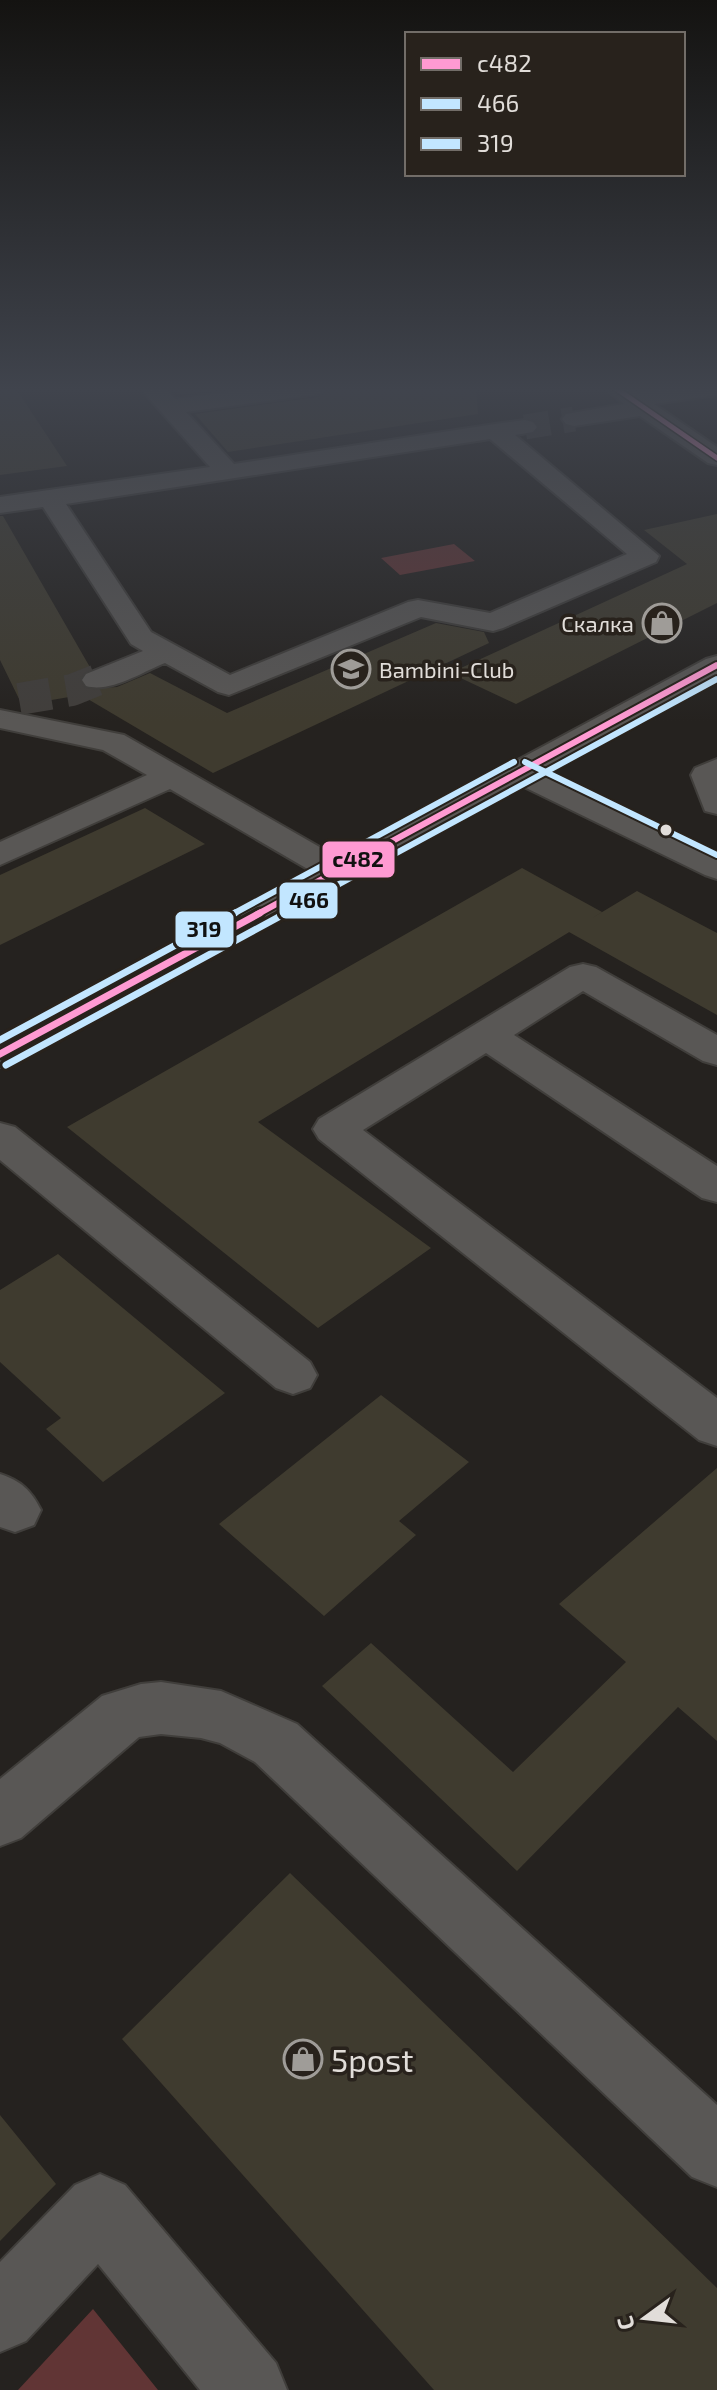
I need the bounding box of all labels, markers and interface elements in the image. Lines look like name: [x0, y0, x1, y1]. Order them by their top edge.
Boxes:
legend: [405, 32, 685, 176]
text: с482: [477, 48, 532, 77]
text: 466: [477, 88, 519, 117]
text: 319: [477, 128, 514, 157]
shop icon: Скалка: [641, 602, 683, 644]
place label: Скалка: [561, 610, 634, 636]
school or university icon: Bambini-Club: [330, 648, 372, 690]
place label: Bambini-Club: [379, 656, 514, 682]
unlabelled marker: [658, 822, 674, 838]
line badge: с482: [321, 840, 396, 879]
text: с482: [332, 845, 384, 871]
line badge: 466: [278, 881, 339, 920]
text: 466: [289, 886, 329, 912]
line badge: 319: [174, 910, 235, 949]
text: 319: [187, 915, 221, 941]
shop icon: 5post: [282, 2038, 324, 2080]
place label: 5post: [331, 2040, 413, 2078]
north arrow: [605, 2278, 685, 2358]
text: С: [610, 2314, 639, 2333]

